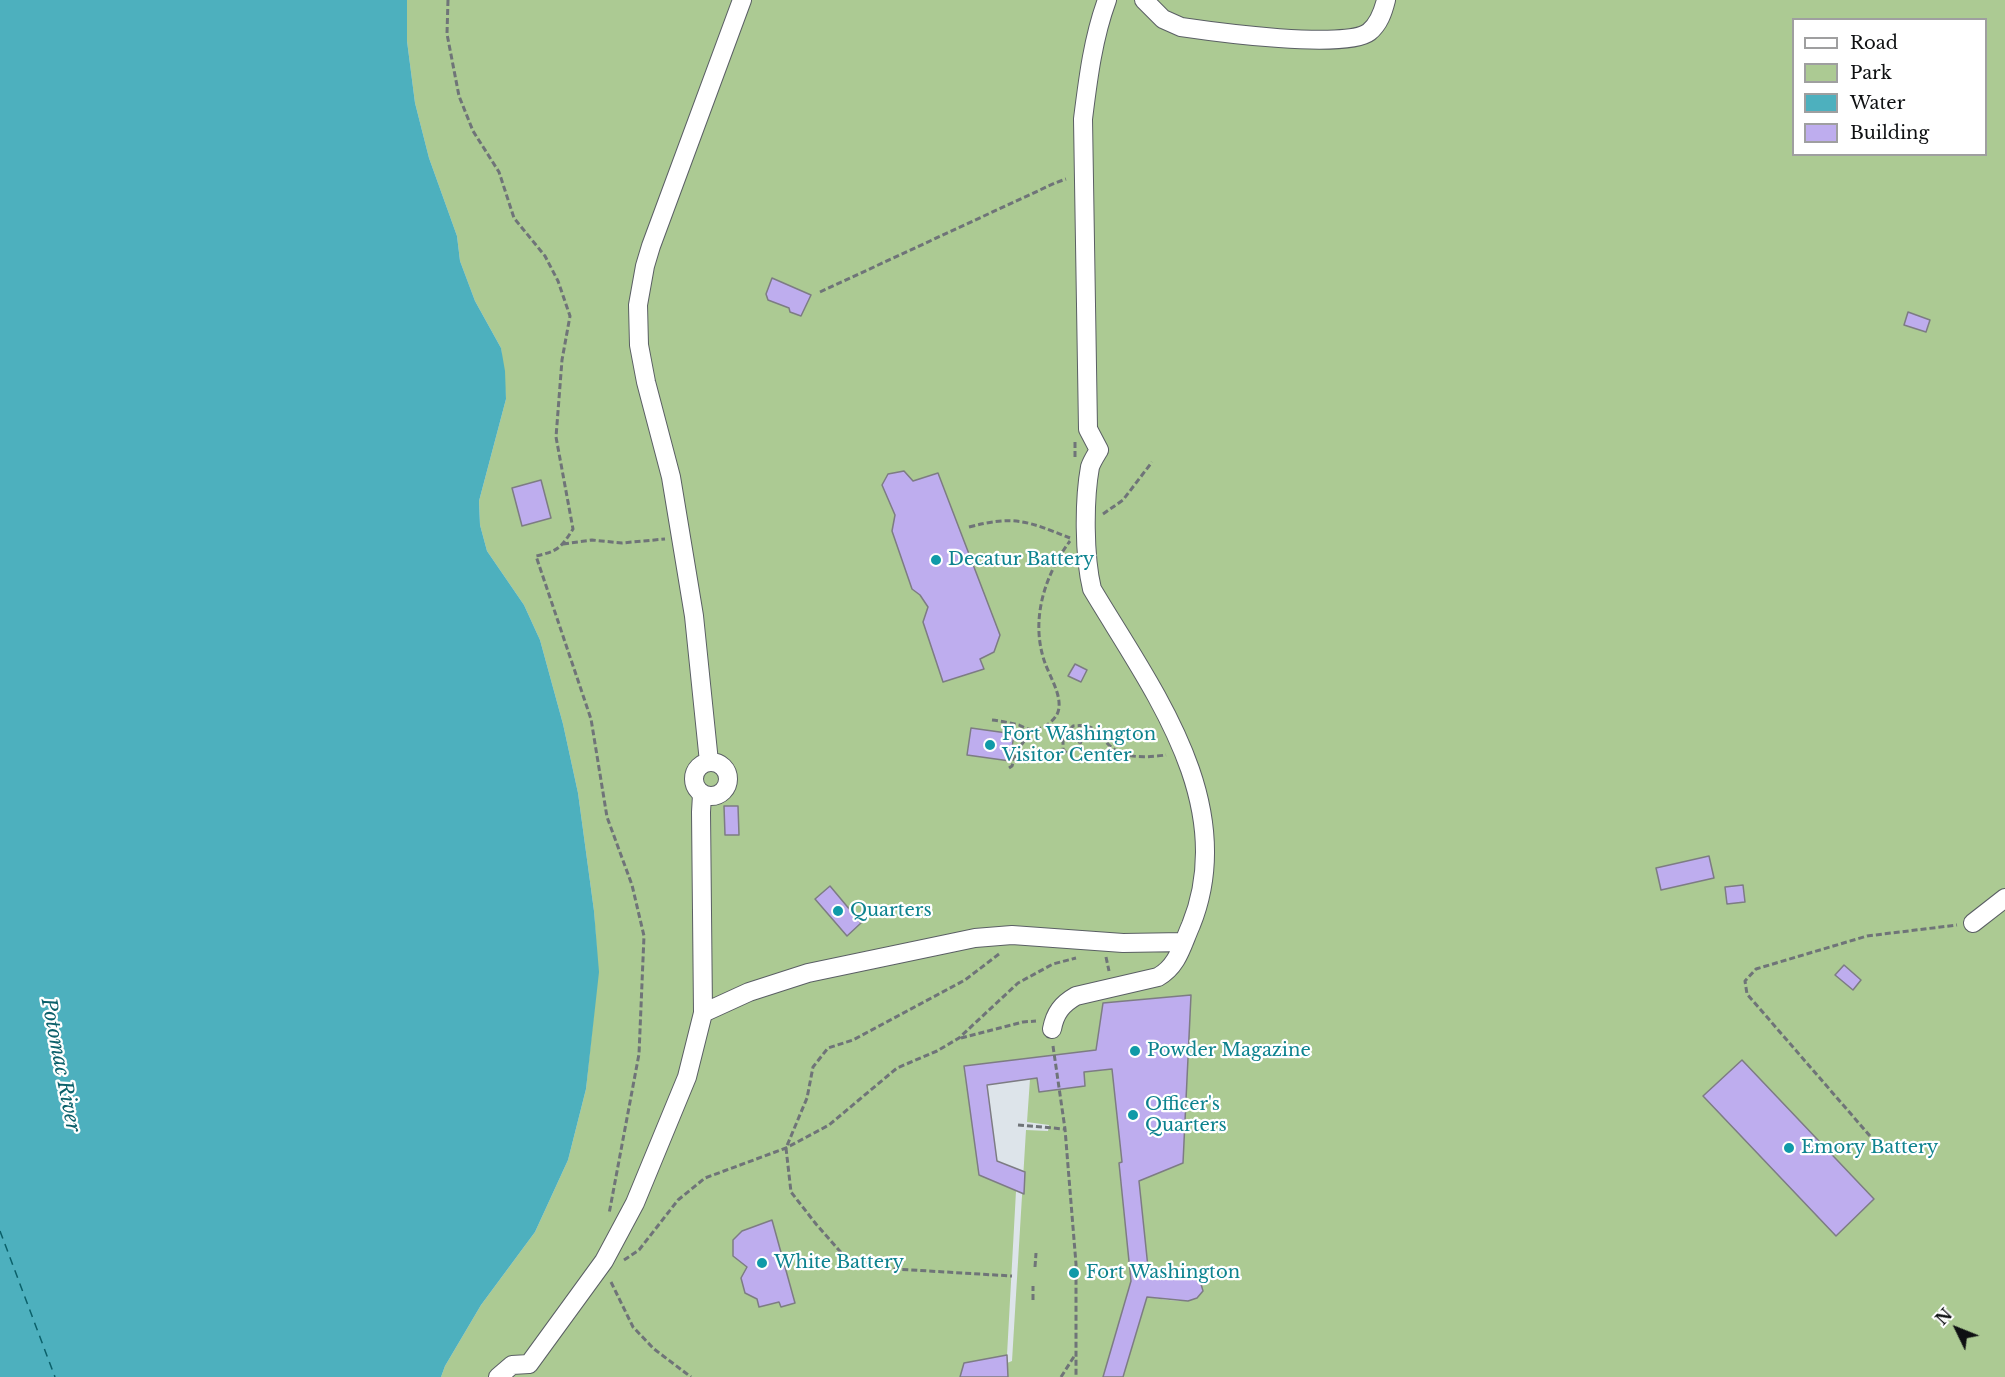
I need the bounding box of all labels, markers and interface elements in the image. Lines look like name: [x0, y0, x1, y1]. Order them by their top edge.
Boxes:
legend: [1792, 18, 1987, 156]
text: Road: [1850, 32, 1898, 54]
text: Park: [1850, 62, 1892, 84]
text: Water: [1850, 92, 1905, 114]
text: Building: [1850, 122, 1929, 144]
place label: Decatur Battery: [948, 549, 1094, 571]
marker: Decatur Battery: [929, 553, 943, 567]
place label: Fort Washington Visitor Center: [1002, 724, 1156, 766]
marker: Fort Washington Visitor Center: [983, 738, 997, 752]
place label: Quarters: [850, 900, 932, 922]
marker: Quarters: [831, 904, 845, 918]
water label: Potomac River: [35, 996, 85, 1134]
place label: Powder Magazine: [1147, 1040, 1311, 1062]
marker: Powder Magazine: [1128, 1044, 1142, 1058]
place label: Officer's Quarters: [1145, 1094, 1227, 1136]
marker: Officer's Quarters: [1126, 1108, 1140, 1122]
place label: Emory Battery: [1801, 1137, 1938, 1159]
marker: Emory Battery: [1782, 1141, 1796, 1155]
place label: White Battery: [774, 1252, 904, 1274]
marker: White Battery: [755, 1256, 769, 1270]
place label: Fort Washington: [1086, 1262, 1240, 1284]
marker: Fort Washington: [1067, 1266, 1081, 1280]
north arrow: [1927, 1299, 1987, 1359]
text: N: [1931, 1304, 1956, 1329]

